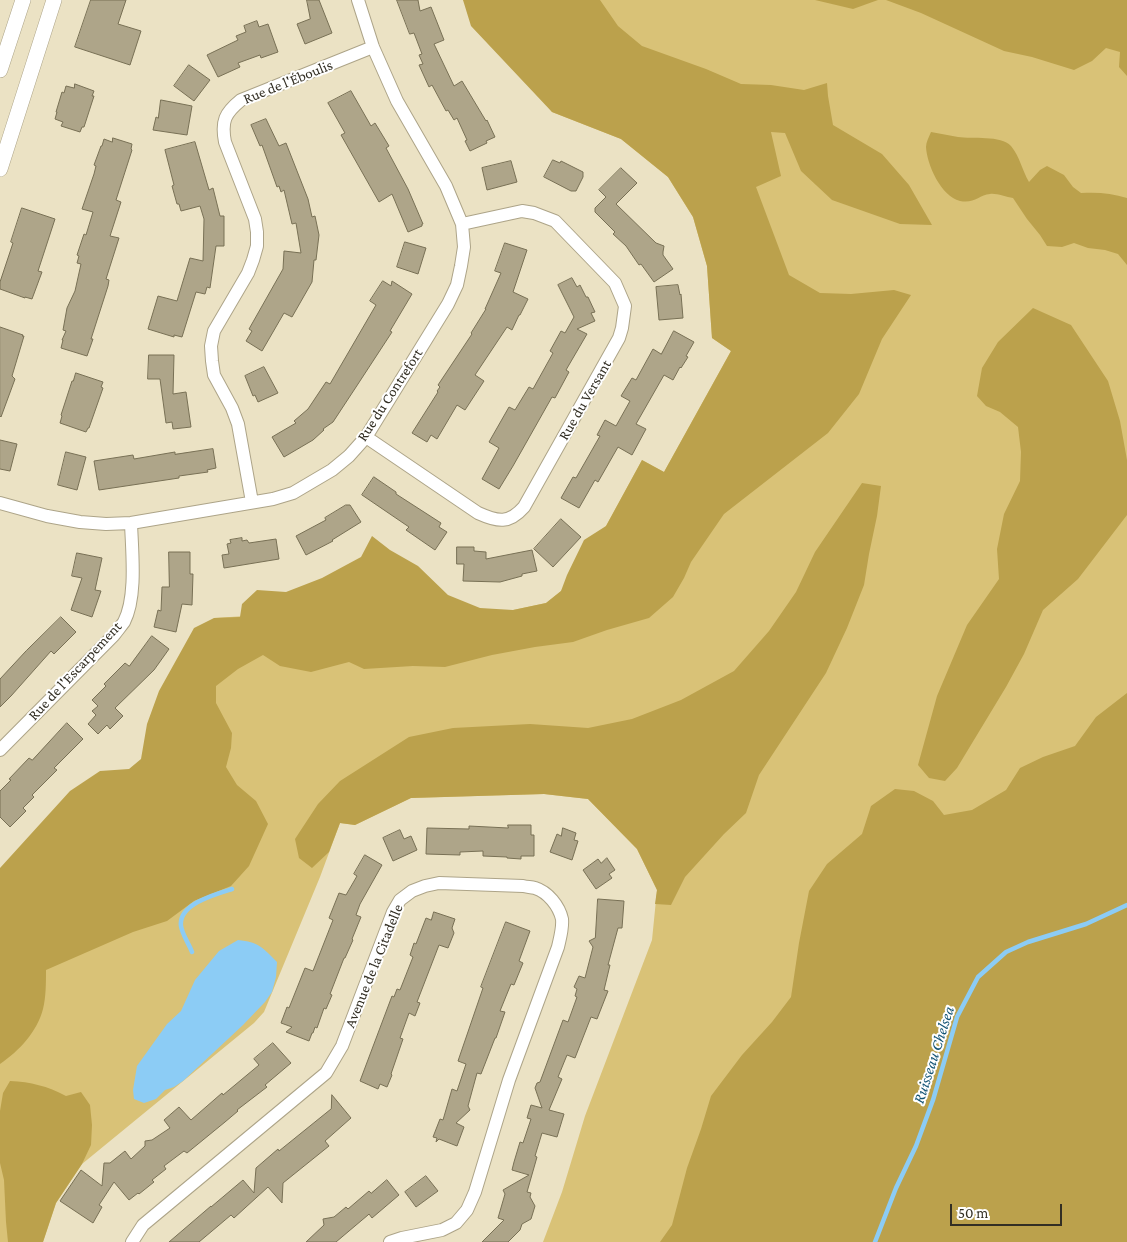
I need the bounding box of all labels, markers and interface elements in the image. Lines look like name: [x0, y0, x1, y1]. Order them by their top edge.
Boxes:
street label: Rue de l'Éboulis: [241, 56, 335, 108]
street label: Rue du Contrefort: [353, 345, 427, 445]
street label: Rue du Versant: [555, 357, 615, 443]
street label: Rue de l'Escarpement: [24, 618, 126, 724]
street label: Avenue de la Citadelle: [341, 902, 407, 1030]
water label: Ruisseau Chelsea: [909, 1004, 959, 1106]
scale bar: [952, 1194, 1064, 1226]
text: 50 m: [958, 1205, 988, 1221]

